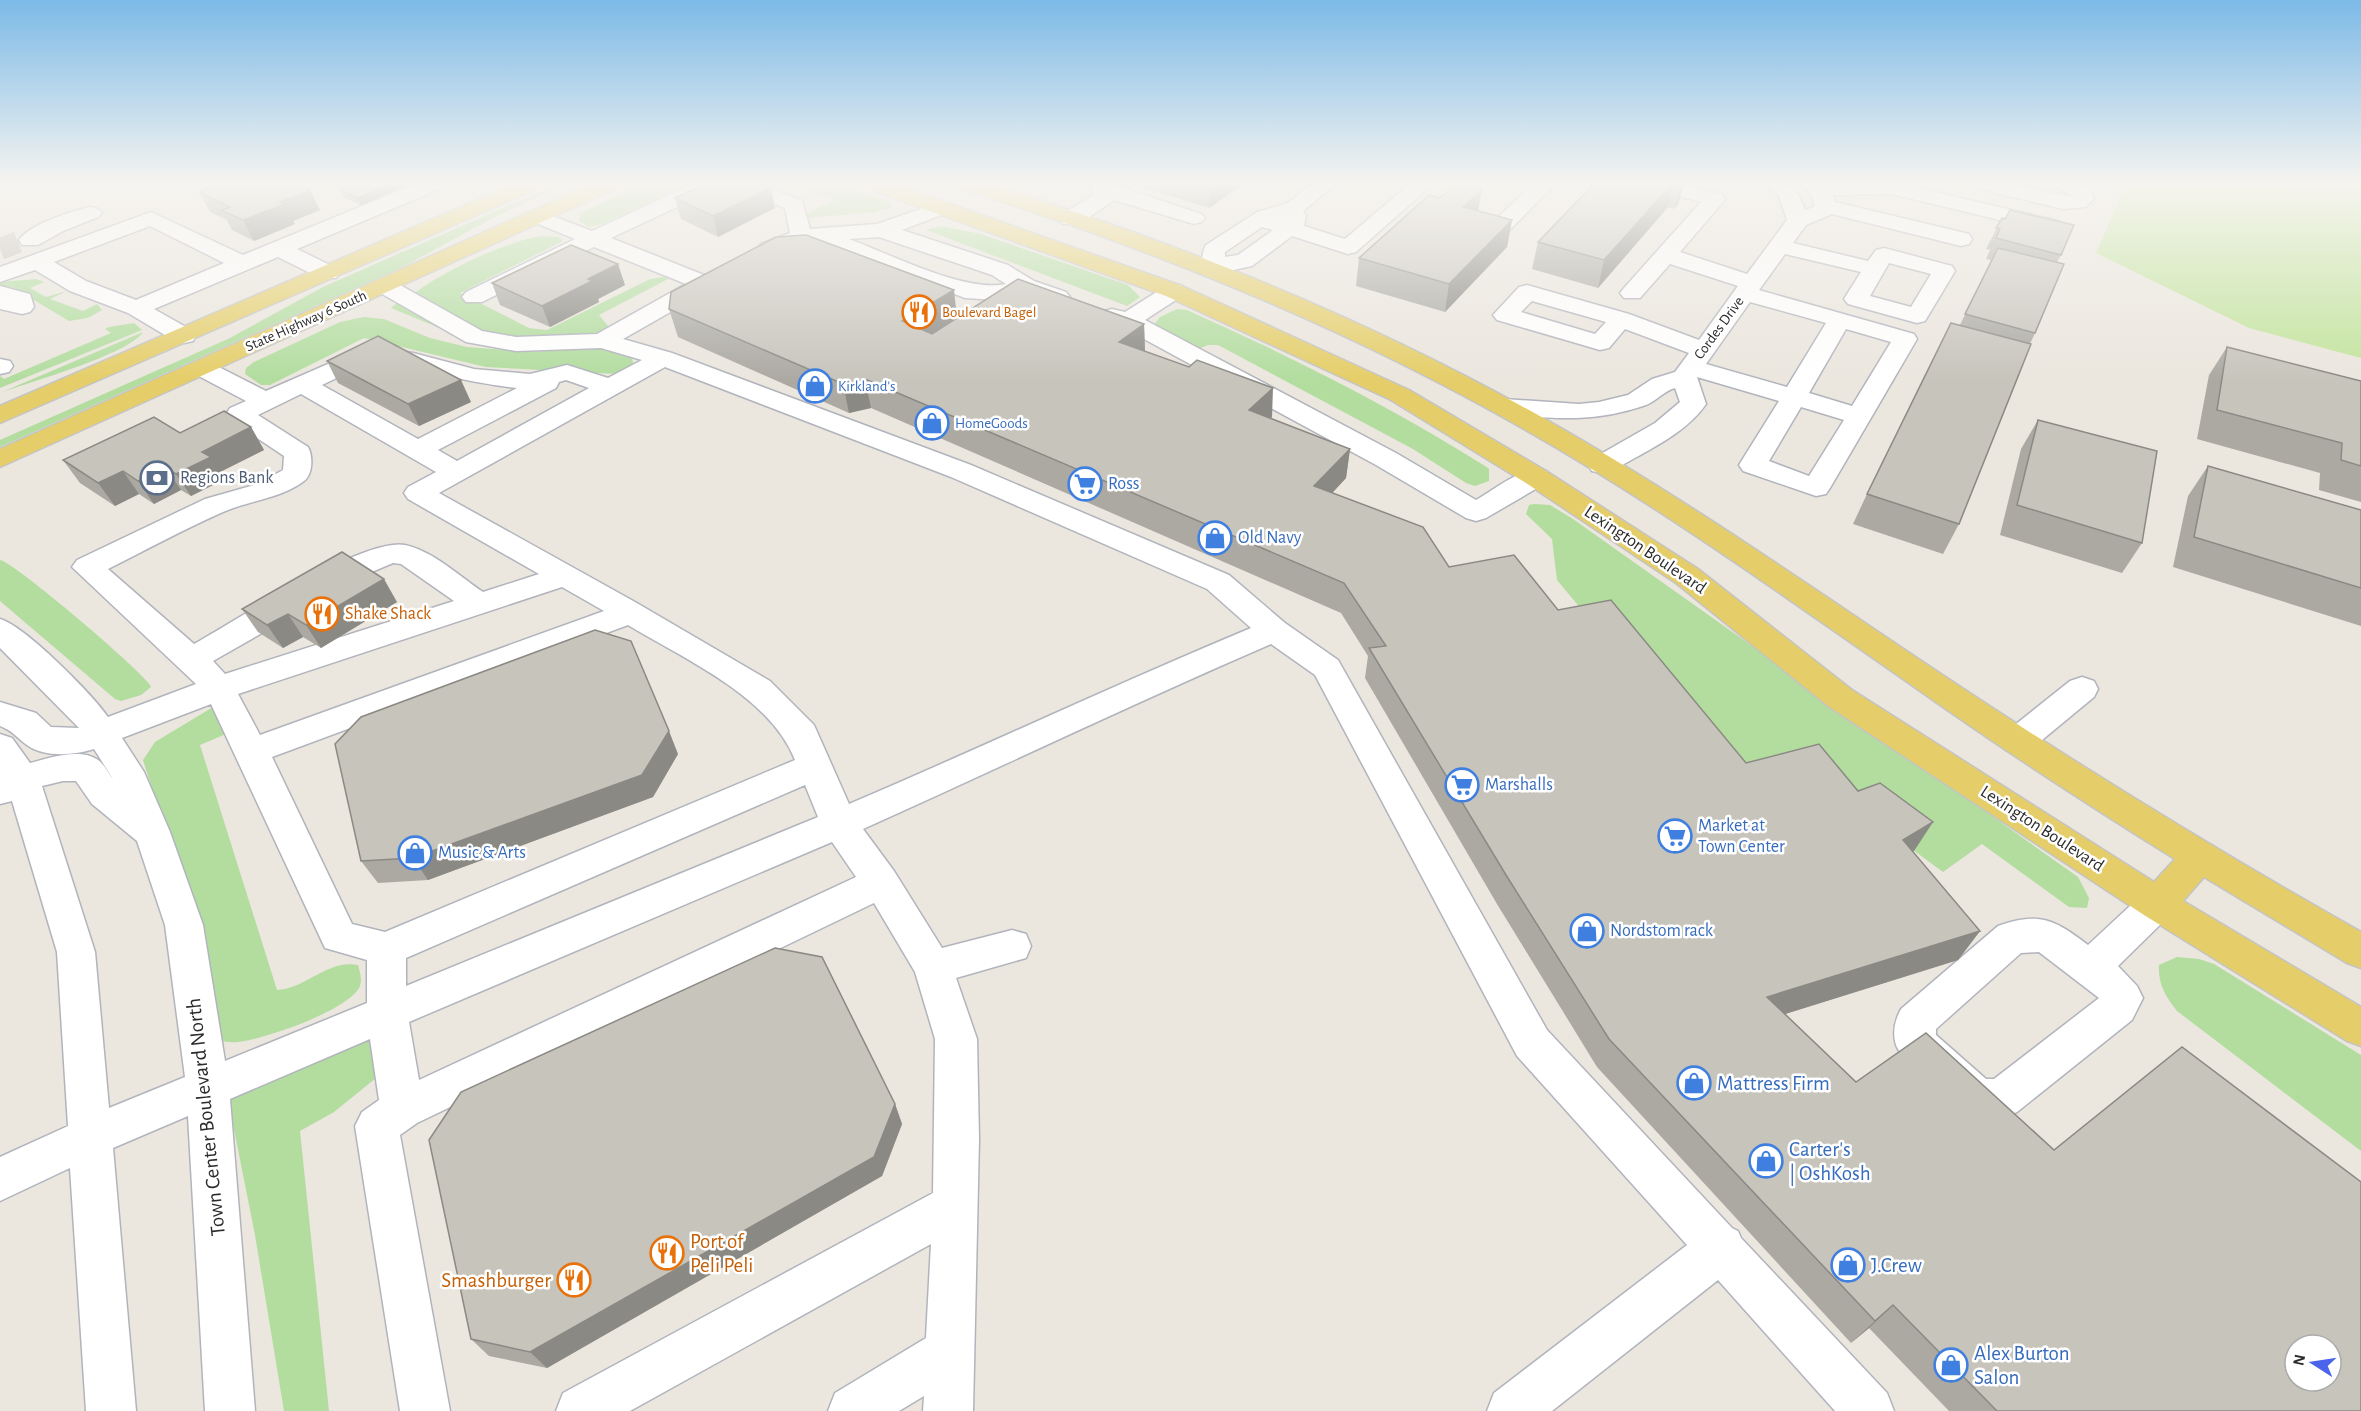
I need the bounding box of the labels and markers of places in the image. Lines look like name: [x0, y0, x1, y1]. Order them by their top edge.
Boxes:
restaurant icon: Boulevard Bagel: [901, 294, 937, 330]
place label: Boulevard Bagel: [942, 305, 1036, 320]
shop icon: Kirkland's: [797, 368, 833, 404]
place label: Kirkland's: [838, 379, 896, 394]
shop icon: HomeGoods: [914, 405, 950, 441]
place label: HomeGoods: [955, 416, 1028, 431]
bank icon: Regions Bank: [139, 460, 175, 496]
supermarket icon: Ross: [1067, 466, 1103, 502]
place label: Regions Bank: [180, 469, 274, 487]
place label: Ross: [1108, 475, 1140, 493]
shop icon: Old Navy: [1197, 520, 1233, 556]
place label: Old Navy: [1238, 529, 1302, 547]
restaurant icon: Shake Shack: [304, 596, 340, 632]
place label: Shake Shack: [345, 605, 432, 623]
supermarket icon: Marshalls: [1444, 767, 1480, 803]
place label: Marshalls: [1485, 776, 1553, 794]
place label: Market at Town Center: [1698, 817, 1785, 856]
supermarket icon: Market at Town Center: [1657, 818, 1693, 854]
shop icon: Music & Arts: [397, 835, 433, 871]
place label: Music & Arts: [438, 844, 526, 862]
shop icon: Nordstom rack: [1569, 913, 1605, 949]
place label: Nordstom rack: [1610, 922, 1714, 940]
shop icon: Mattress Firm: [1676, 1065, 1712, 1101]
place label: Mattress Firm: [1717, 1073, 1830, 1094]
place label: Carter's | OshKosh: [1789, 1139, 1871, 1186]
shop icon: Carter's | OshKosh: [1748, 1143, 1784, 1179]
place label: Port of Peli Peli: [690, 1231, 753, 1276]
restaurant icon: Port of Peli Peli: [649, 1235, 685, 1271]
shop icon: J.Crew: [1830, 1247, 1866, 1283]
place label: J.Crew: [1871, 1255, 1922, 1276]
restaurant icon: Smashburger: [556, 1262, 592, 1298]
place label: Smashburger: [441, 1270, 551, 1291]
place label: Alex Burton Salon: [1974, 1343, 2070, 1388]
shop icon: Alex Burton Salon: [1933, 1347, 1969, 1383]

